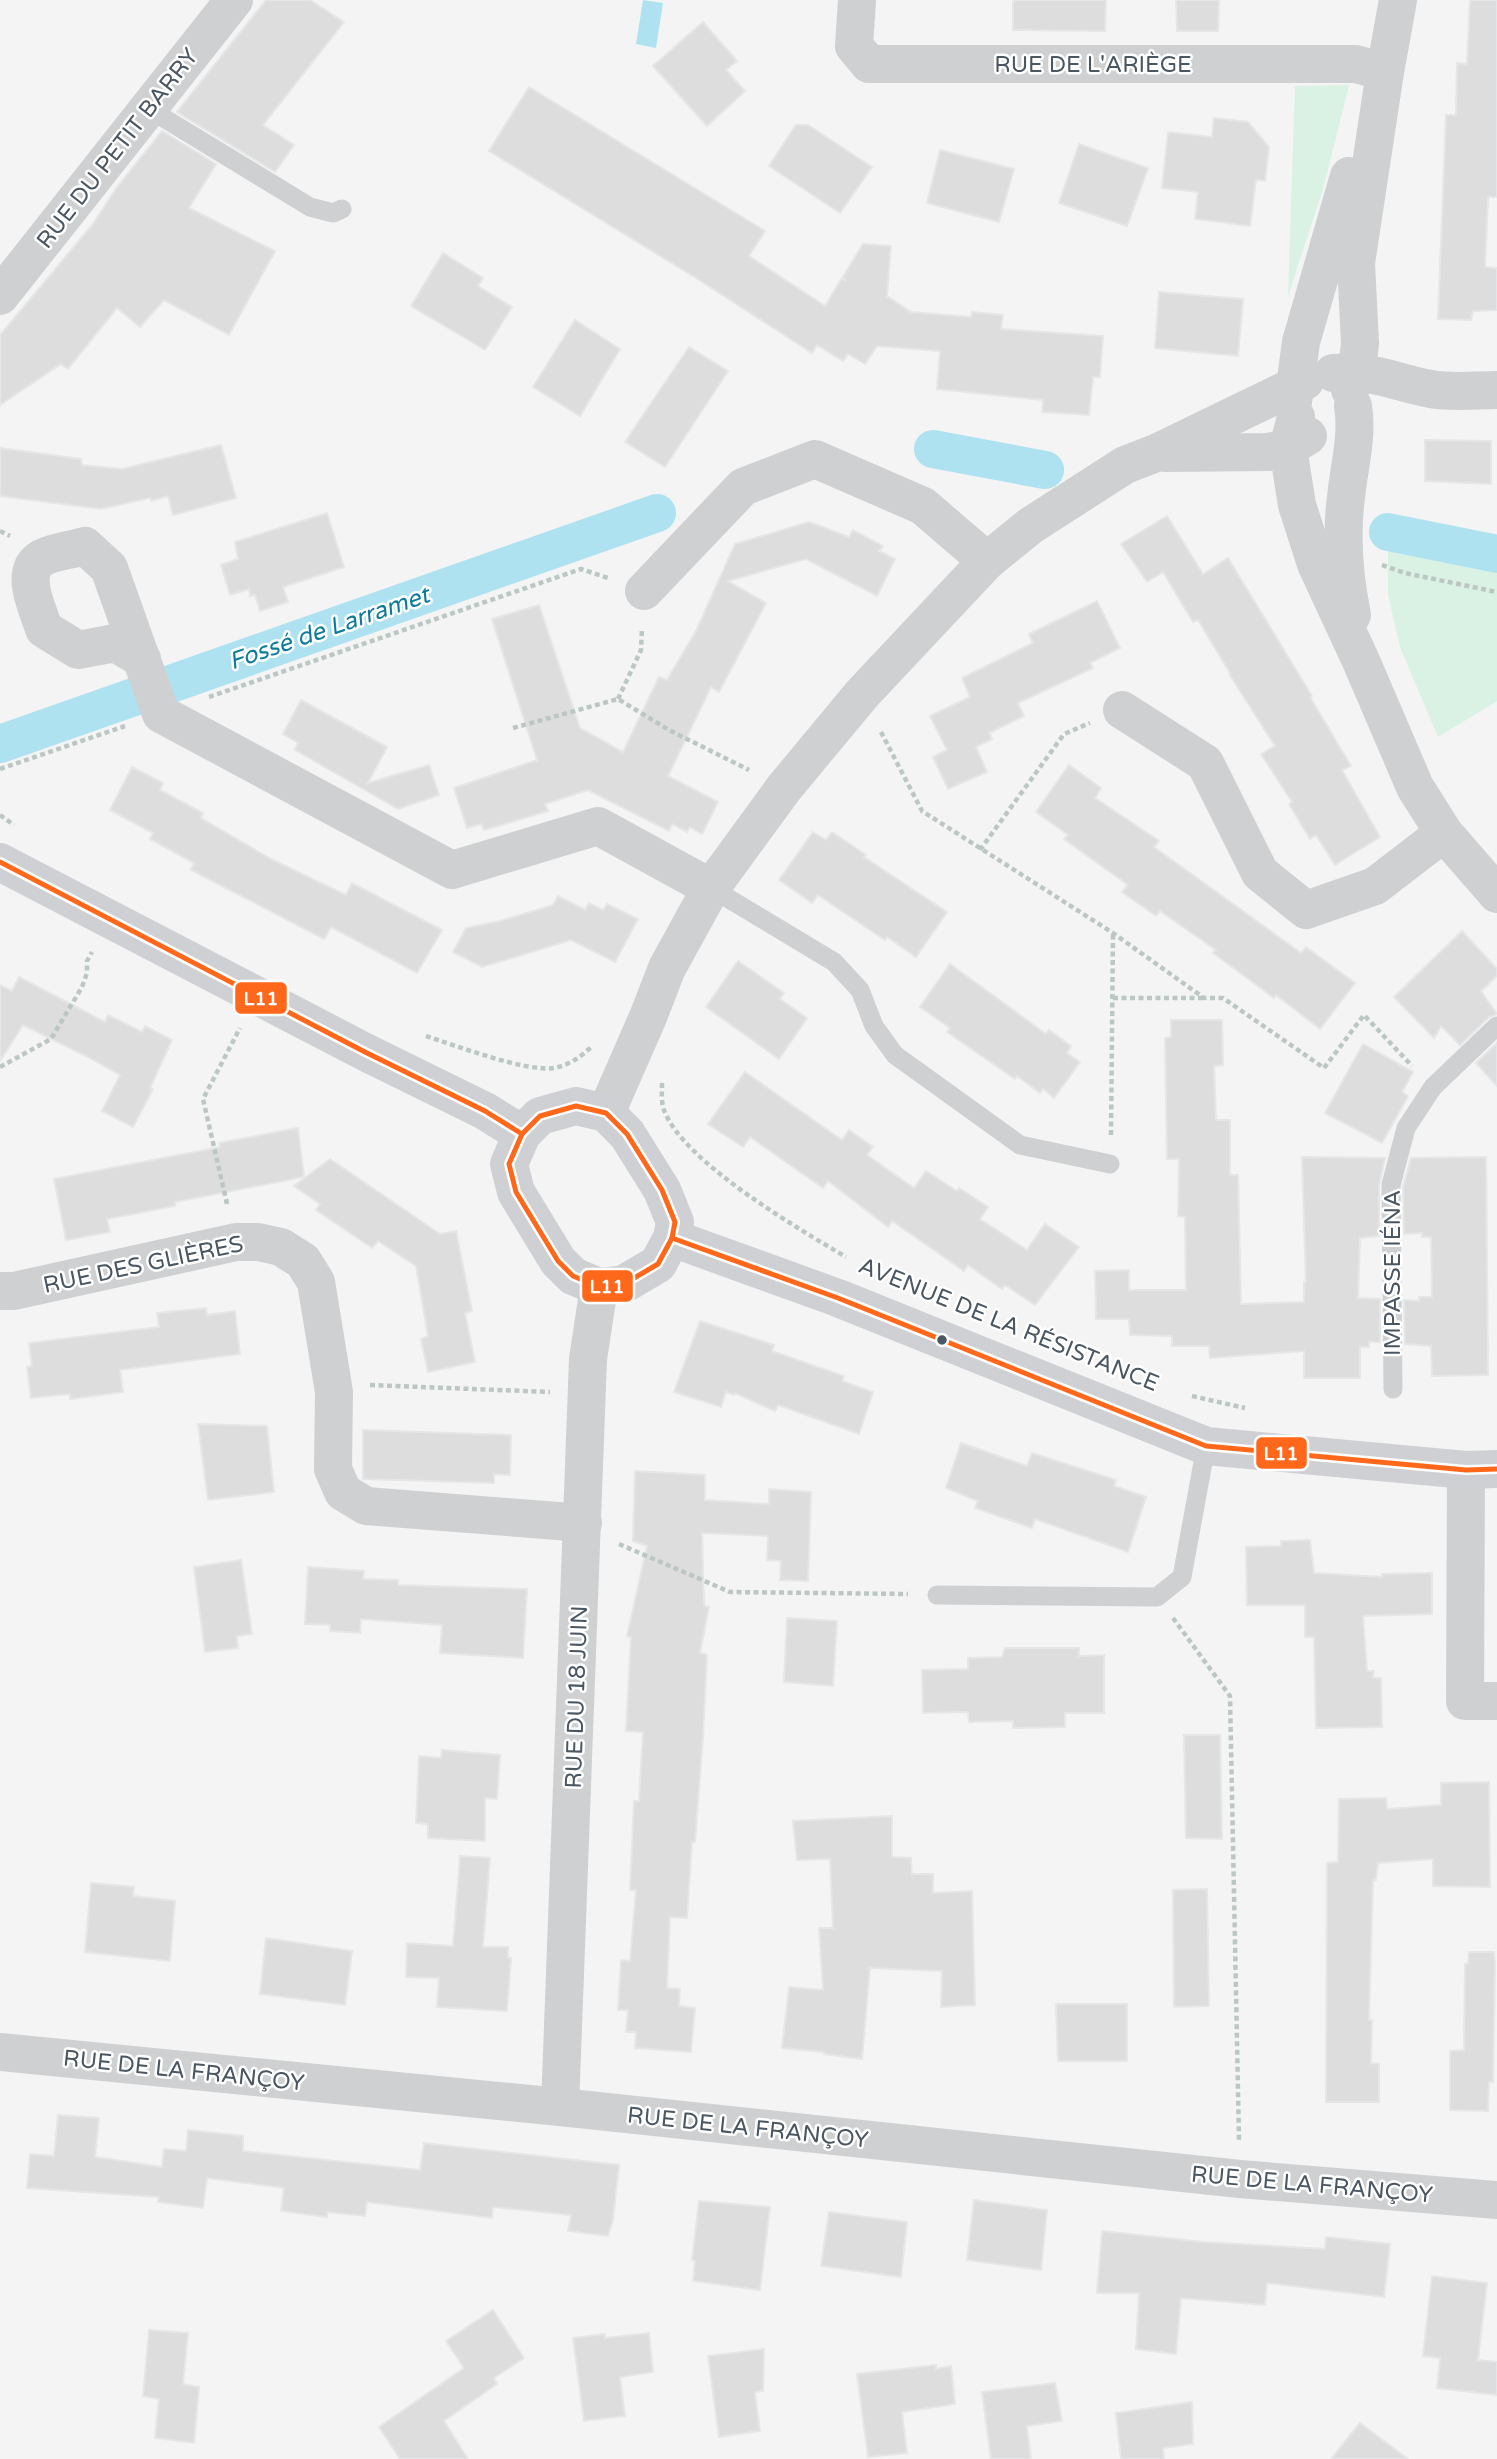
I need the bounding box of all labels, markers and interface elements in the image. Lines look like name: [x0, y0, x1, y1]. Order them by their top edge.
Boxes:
street label: RUE DU PETIT BARRY: [31, 43, 205, 254]
street label: RUE DE L'ARIÈGE: [994, 51, 1192, 79]
water label: Fossé de Larramet: [225, 580, 436, 676]
line badge: L11: [234, 981, 288, 1015]
text: L11: [244, 988, 278, 1010]
street label: IMPASSE IÉNA: [1379, 1190, 1407, 1356]
street label: RUE DES GLIÈRES: [41, 1230, 246, 1300]
street label: AVENUE DE LA RÉSISTANCE: [854, 1252, 1163, 1398]
line badge: L11: [581, 1269, 634, 1303]
text: L11: [590, 1276, 624, 1298]
unlabelled marker: [935, 1333, 949, 1347]
line badge: L11: [1255, 1436, 1308, 1470]
text: L11: [1264, 1443, 1298, 1465]
street label: RUE DU 18 JUIN: [560, 1605, 594, 1789]
street label: RUE DE LA FRANÇOY: [62, 2044, 306, 2098]
street label: RUE DE LA FRANÇOY: [626, 2101, 870, 2155]
street label: RUE DE LA FRANÇOY: [1190, 2160, 1434, 2210]

